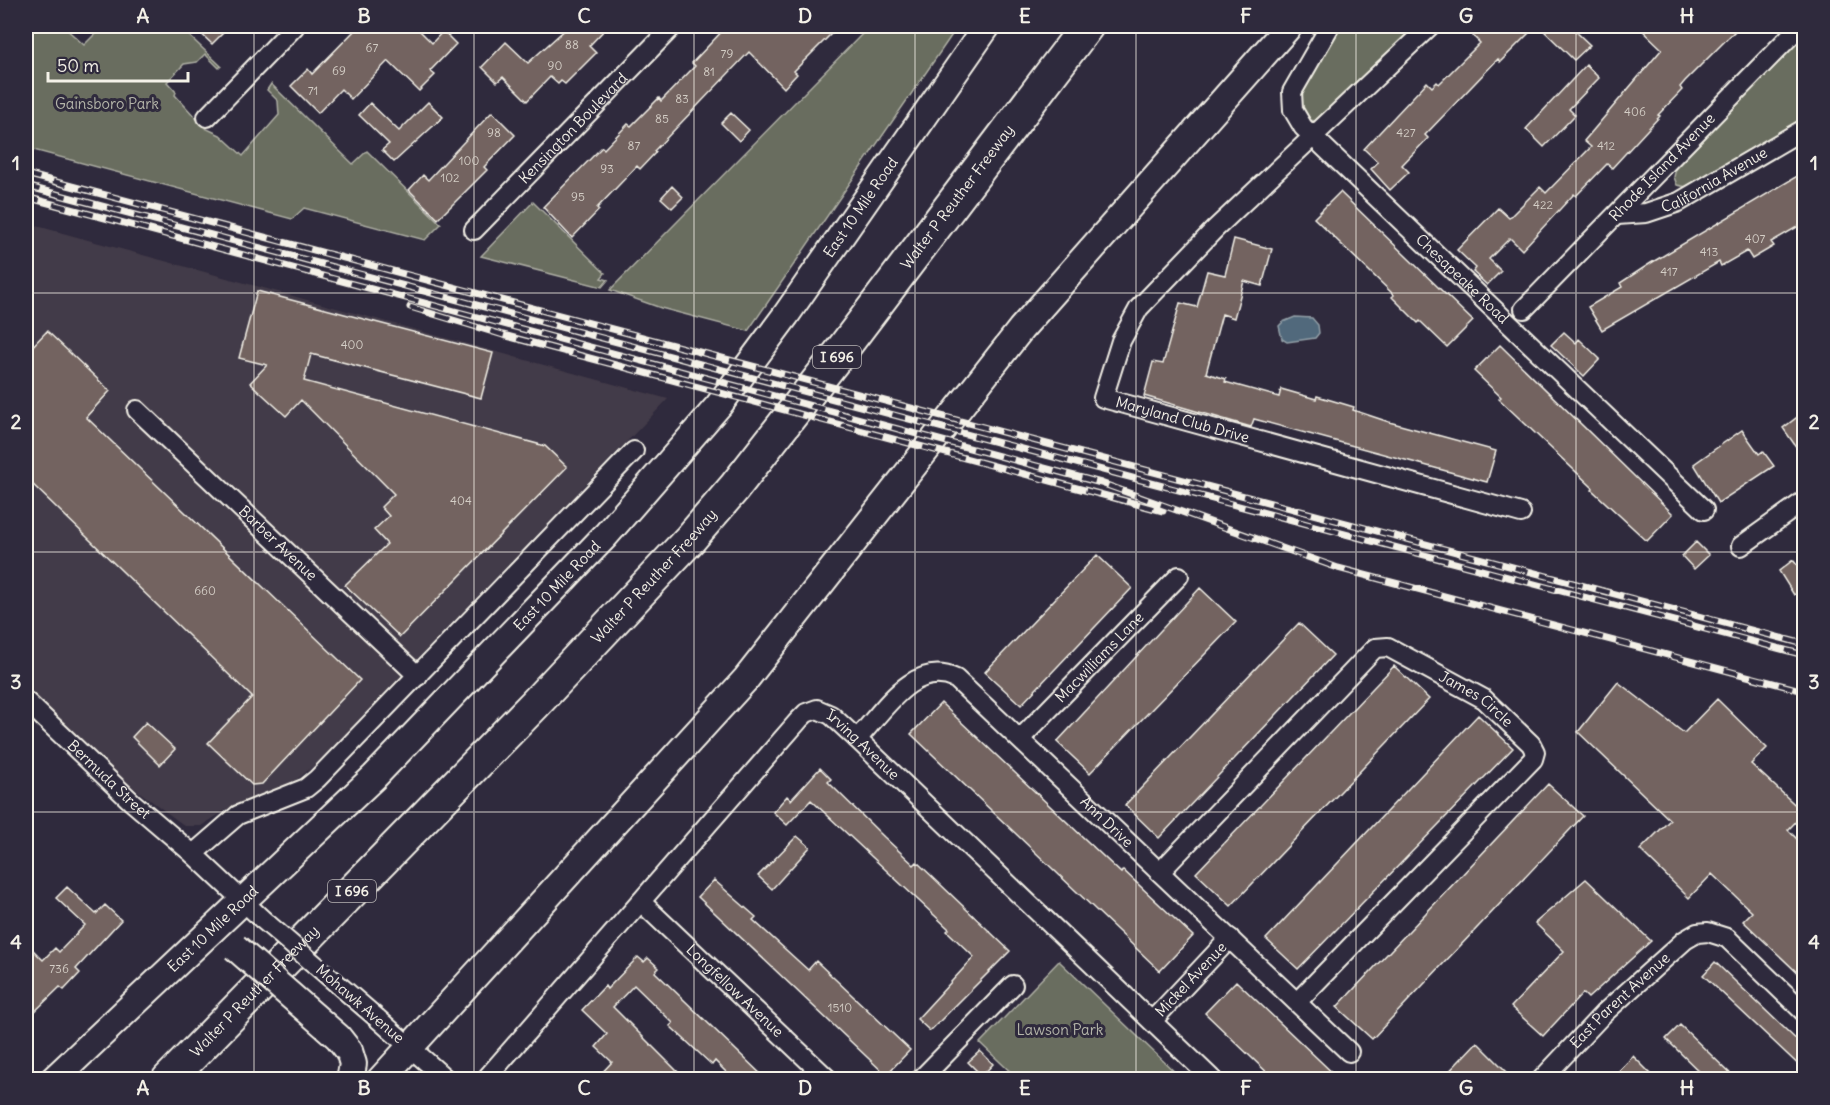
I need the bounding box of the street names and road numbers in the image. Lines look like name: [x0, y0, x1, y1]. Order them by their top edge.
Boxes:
street label: Kensington Boulevard: [514, 68, 631, 188]
street label: Rhode Island Avenue: [1605, 109, 1719, 225]
street label: Walter P Reuther Freeway: [896, 121, 1018, 273]
street label: California Avenue: [1658, 143, 1770, 216]
street label: East 10 Mile Road: [819, 153, 902, 261]
street label: Chesapeake Road: [1412, 230, 1513, 328]
road number: I 696: [813, 346, 861, 368]
street label: Maryland Club Drive: [1114, 392, 1251, 447]
street label: Barber Avenue: [235, 501, 321, 585]
street label: Walter P Reuther Freeway: [587, 505, 721, 647]
street label: East 10 Mile Road: [509, 536, 604, 635]
street label: Macwilliams Lane: [1051, 608, 1148, 706]
street label: James Circle: [1436, 666, 1517, 731]
street label: Irving Avenue: [824, 704, 904, 784]
street label: Bermuda Street: [64, 736, 154, 822]
street label: Ann Drive: [1076, 792, 1138, 851]
road number: I 696: [328, 880, 376, 902]
street label: East 10 Mile Road: [163, 881, 262, 976]
street label: Walter P Reuther Freeway: [186, 921, 323, 1061]
street label: Mickel Avenue: [1151, 938, 1230, 1021]
street label: Longfellow Avenue: [682, 940, 788, 1041]
street label: East Parent Avenue: [1565, 948, 1674, 1052]
street label: Mohawk Avenue: [312, 960, 408, 1047]

